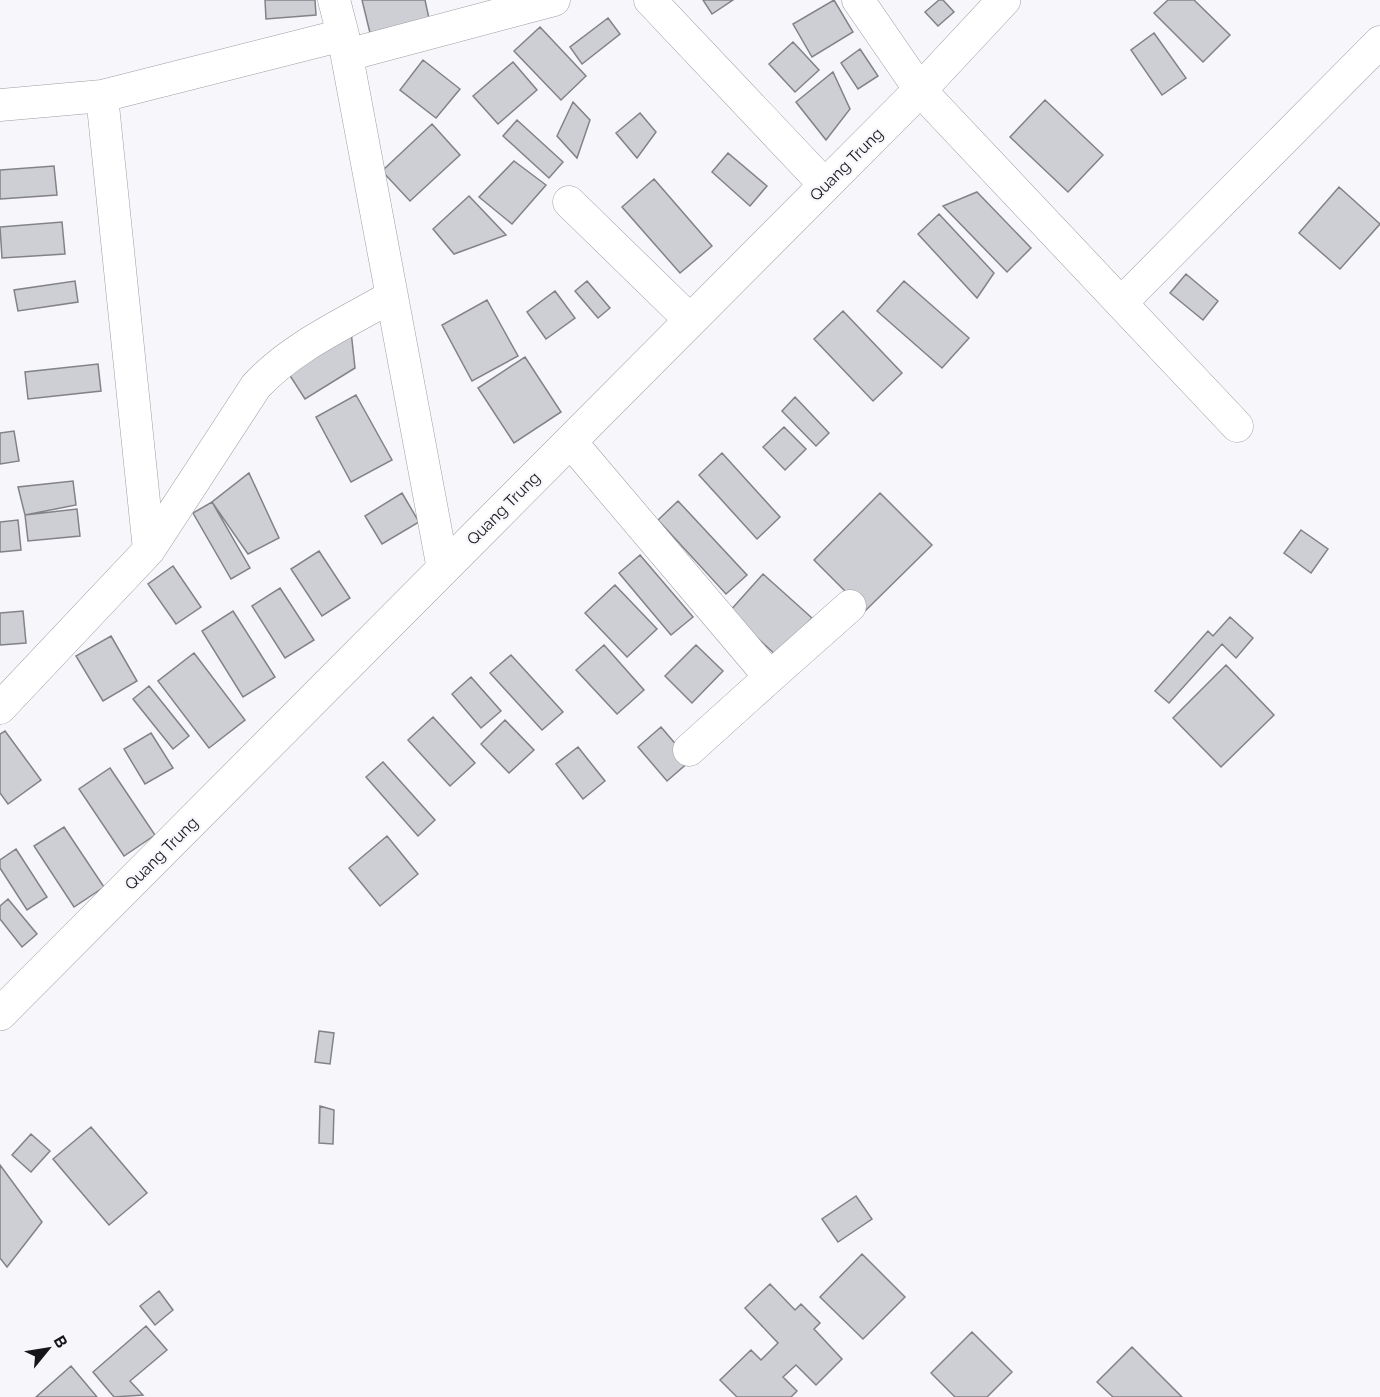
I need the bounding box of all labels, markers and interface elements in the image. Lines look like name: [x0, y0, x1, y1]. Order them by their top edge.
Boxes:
street label: Quang Trung: [806, 124, 887, 205]
street label: Quang Trung: [463, 468, 544, 549]
street label: Quang Trung: [121, 813, 202, 894]
north arrow: [18, 1319, 78, 1379]
text: B: [50, 1332, 72, 1351]

